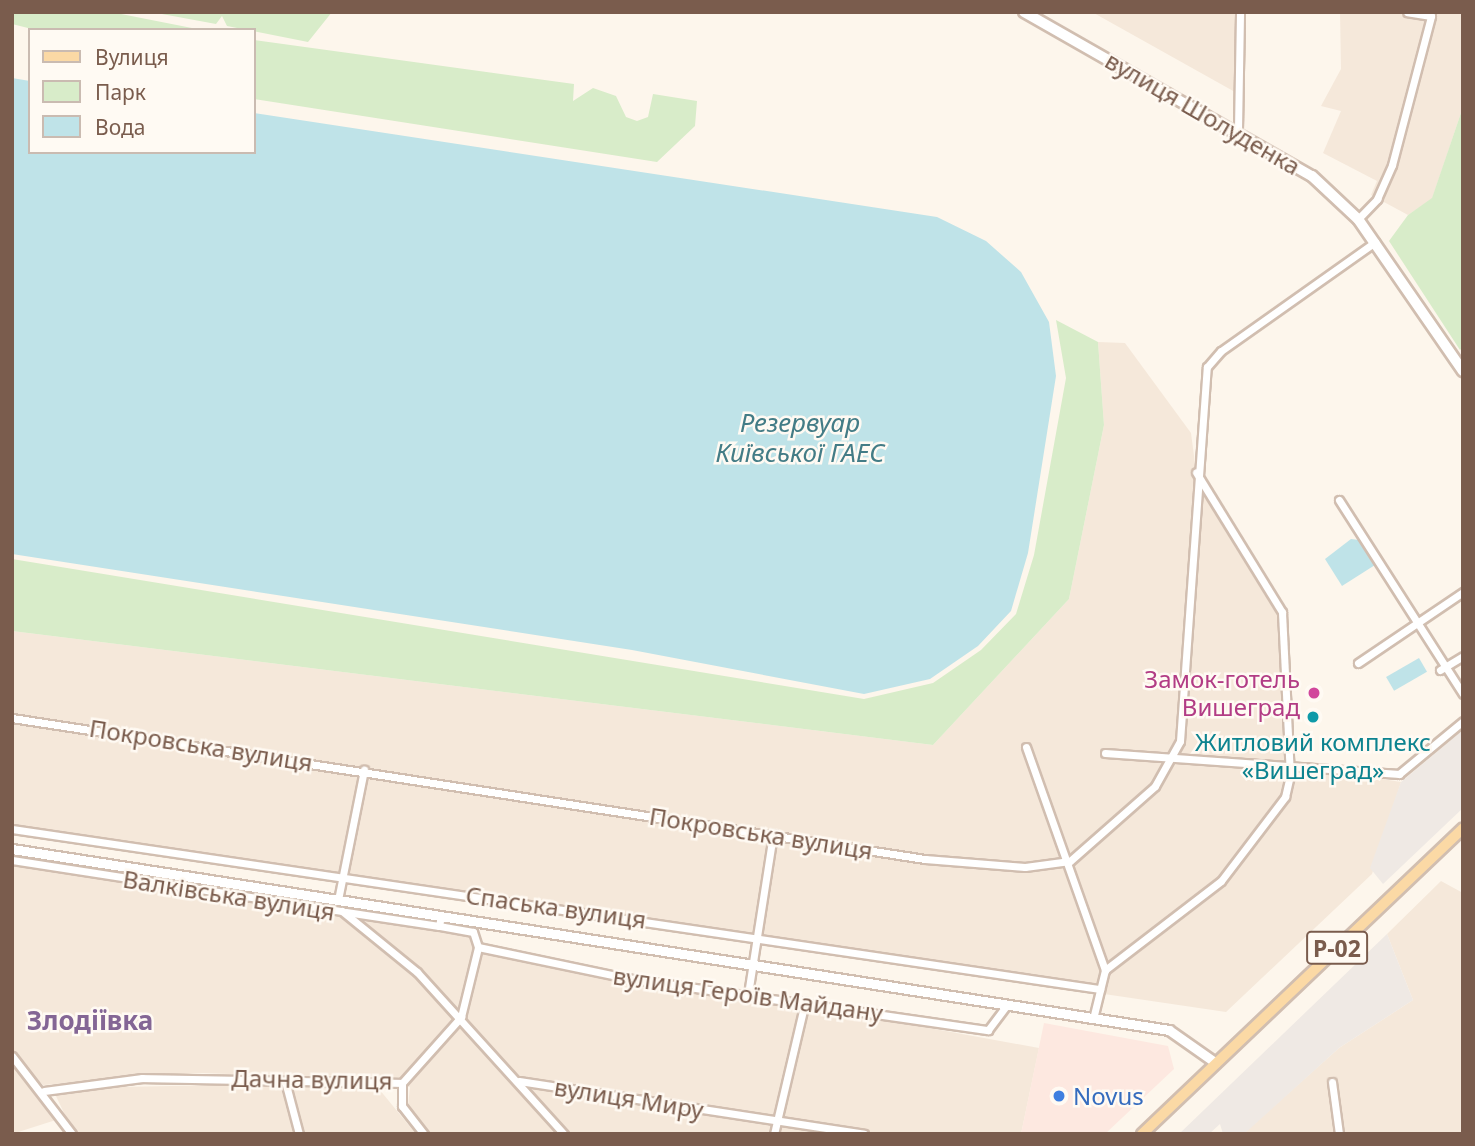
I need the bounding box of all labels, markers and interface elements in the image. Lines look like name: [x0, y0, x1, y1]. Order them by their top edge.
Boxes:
legend: [28, 28, 256, 154]
text: Вулиця: [95, 43, 169, 71]
street label: вулиця Шолуденка: [1100, 45, 1306, 181]
text: Парк: [95, 78, 146, 106]
text: Вода: [95, 113, 145, 141]
water label: Резервуар Київської ГАЕС: [716, 407, 884, 468]
place label: Замок-готель Вишеград: [1144, 665, 1300, 721]
marker: Замок-готель Вишеград: [1306, 685, 1322, 701]
marker: Житловий комплекс «Вишеград»: [1305, 709, 1321, 725]
street label: Покровська вулиця: [87, 713, 315, 777]
place label: Житловий комплекс «Вишеград»: [1195, 728, 1431, 784]
street label: Покровська вулиця: [647, 801, 875, 865]
street label: Валківська вулиця: [121, 864, 337, 926]
street label: Спаська вулиця: [464, 880, 648, 934]
road number: Р-02: [1306, 928, 1368, 967]
street label: вулиця Героїв Майдану: [611, 961, 885, 1027]
district label: Злодіївка: [27, 1005, 153, 1037]
street label: Дачна вулиця: [231, 1063, 393, 1095]
street label: вулиця Миру: [552, 1072, 706, 1124]
place label: Novus: [1073, 1082, 1144, 1110]
marker: Novus: [1051, 1088, 1067, 1104]

